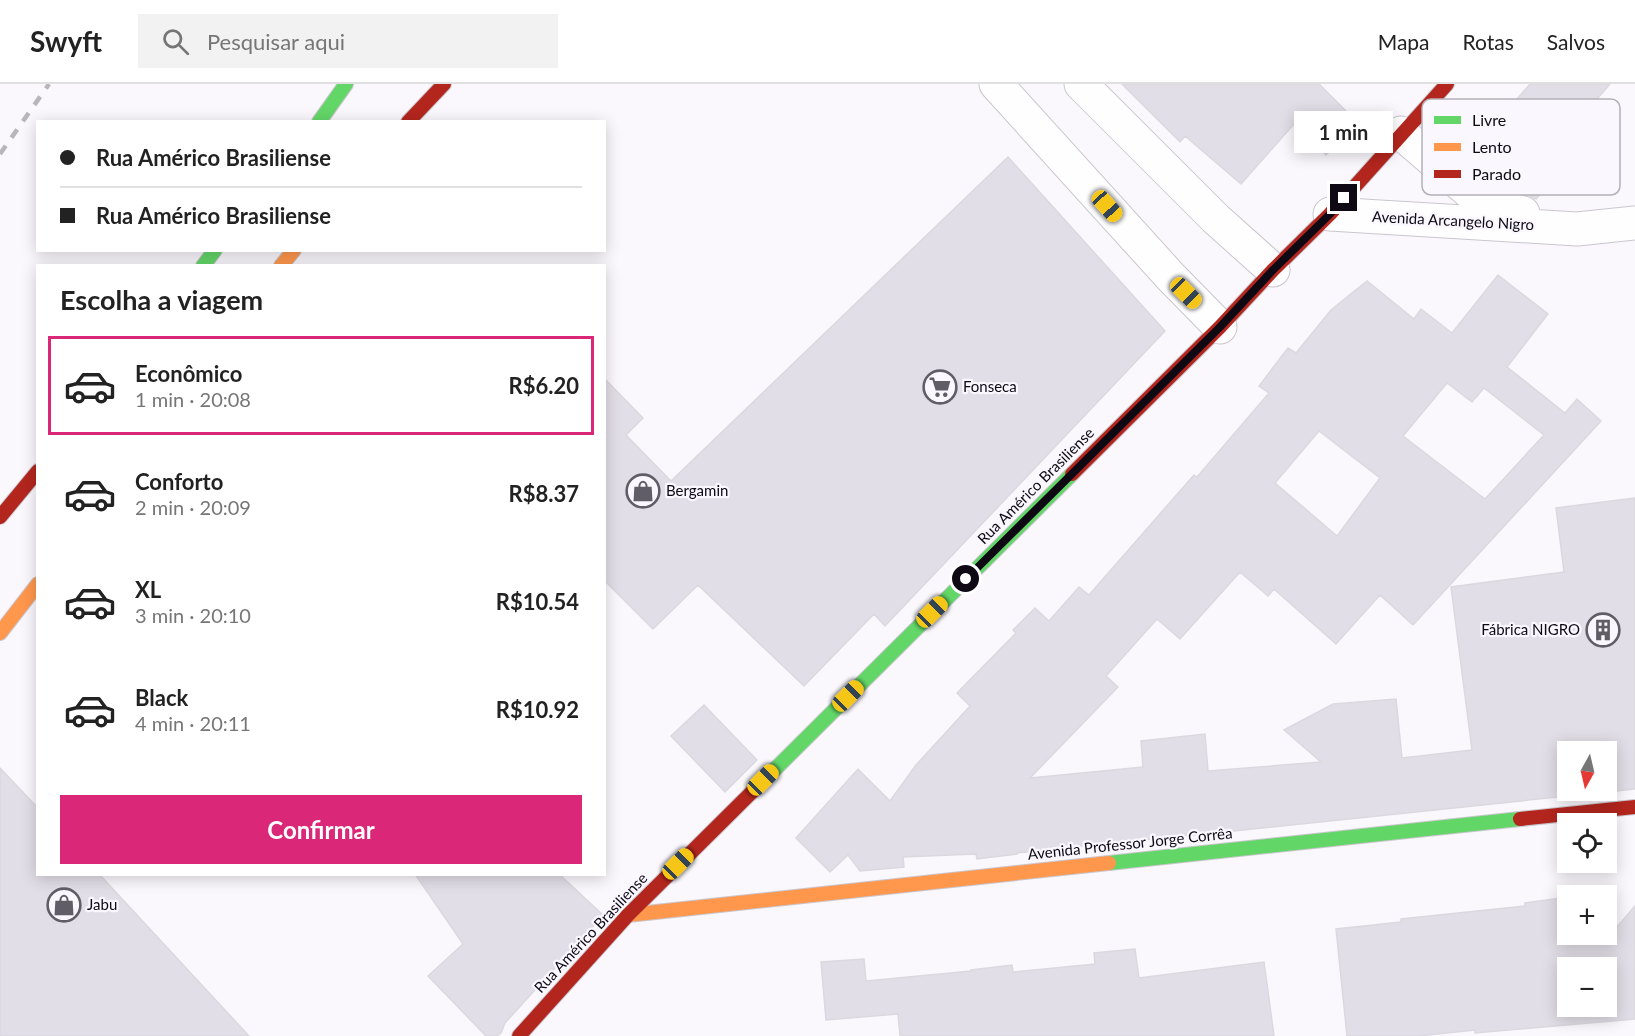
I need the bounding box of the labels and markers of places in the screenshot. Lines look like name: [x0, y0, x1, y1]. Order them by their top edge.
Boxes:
supermarket icon: Fonseca: [922, 369, 958, 405]
place label: Fonseca: [963, 377, 1017, 395]
shop icon: Bergamin: [625, 473, 661, 509]
place label: Bergamin: [666, 481, 728, 499]
building icon: Fábrica NIGRO: [1585, 612, 1621, 648]
place label: Fábrica NIGRO: [1481, 620, 1580, 638]
shop icon: Jabu: [46, 887, 82, 923]
place label: Jabu: [87, 895, 117, 913]

